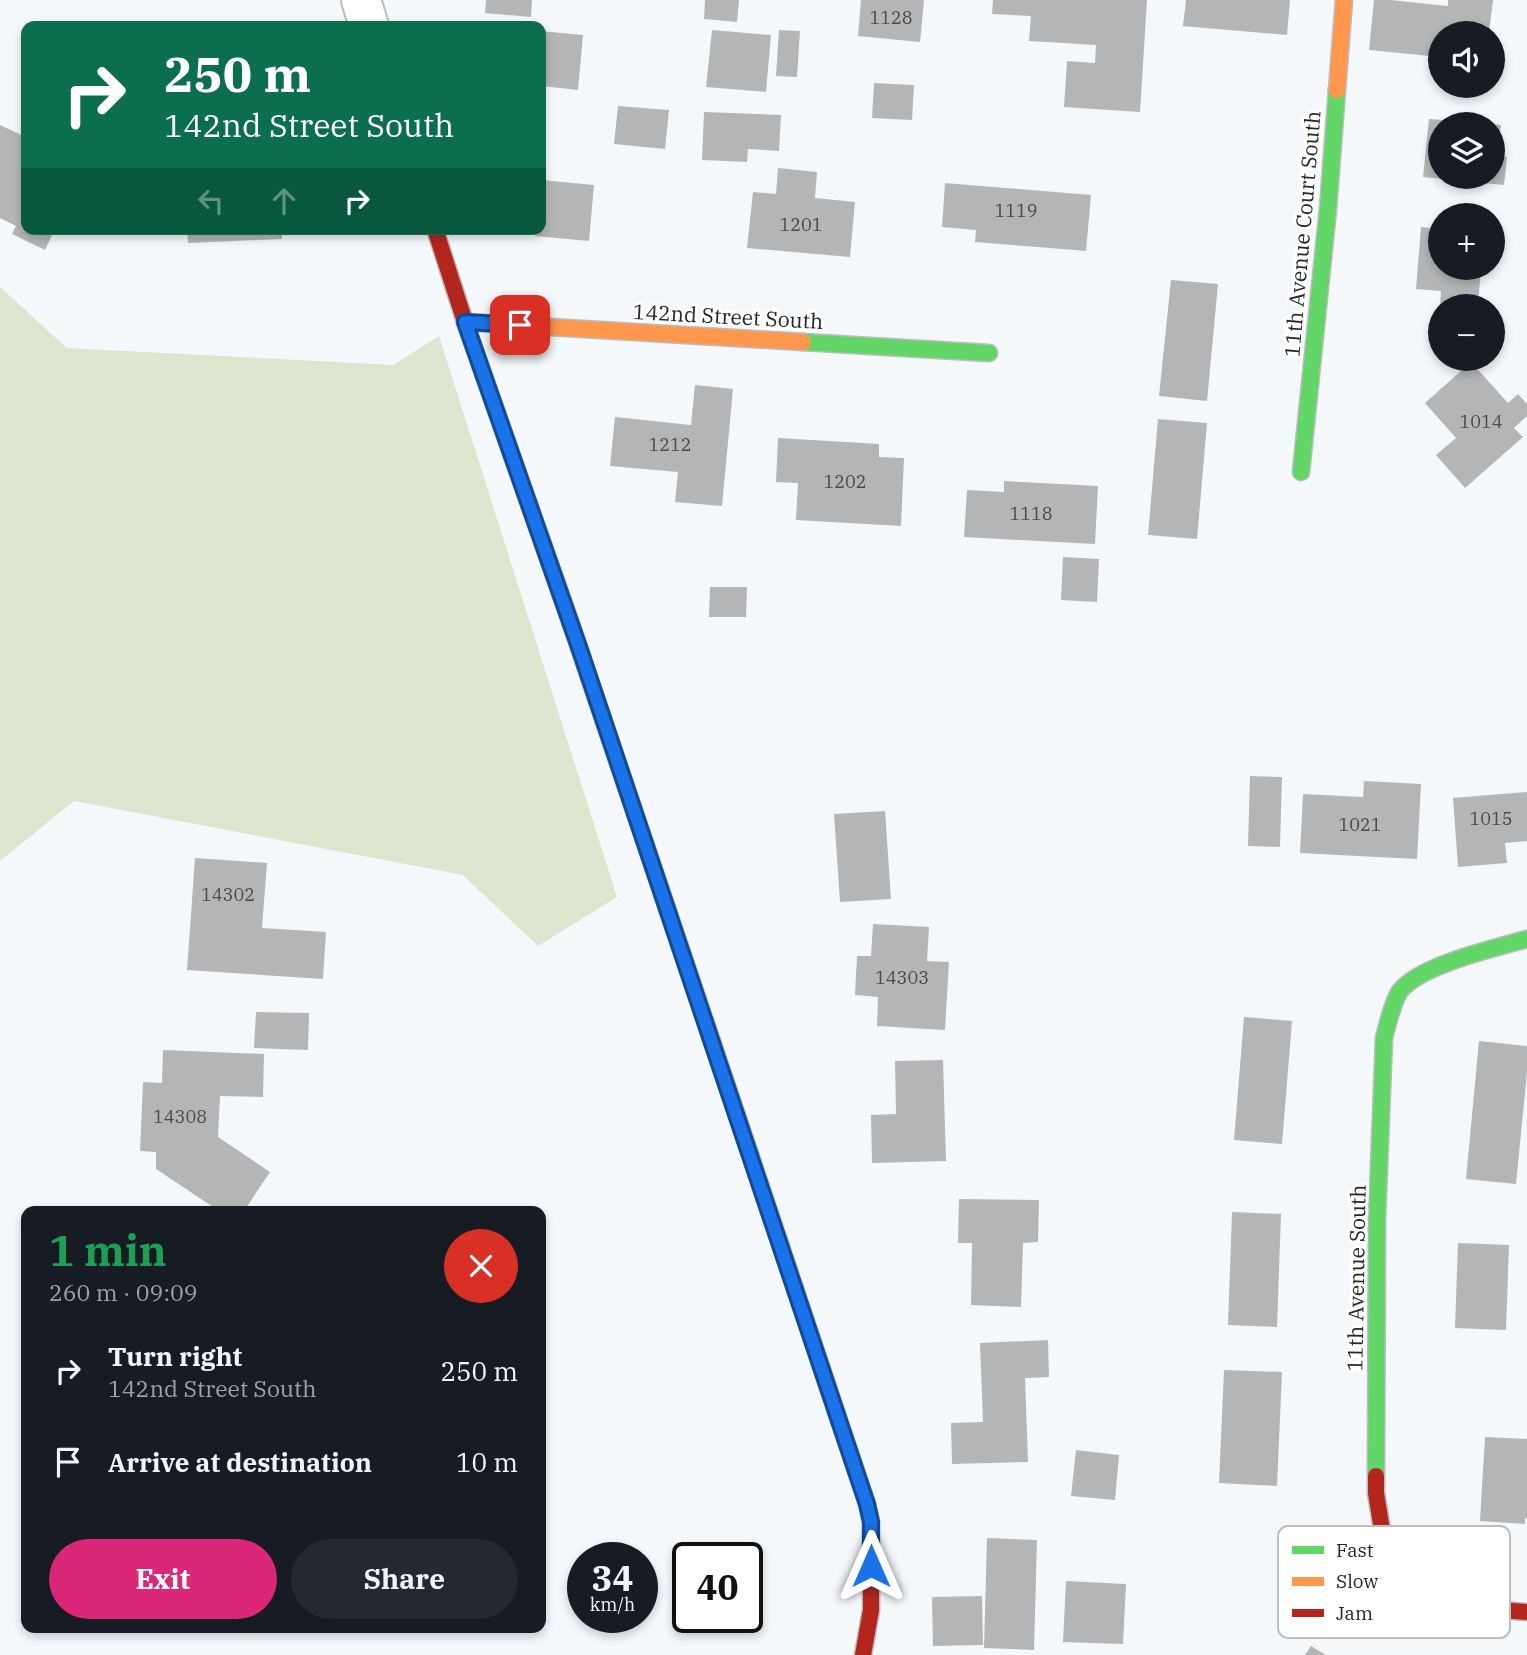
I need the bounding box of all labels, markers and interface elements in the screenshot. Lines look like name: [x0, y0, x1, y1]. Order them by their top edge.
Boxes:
house number: 1128: [869, 6, 913, 29]
map controls: [1428, 21, 1505, 371]
button: sound: [1428, 21, 1505, 98]
text: 250 m: [164, 42, 311, 105]
icon: right: [49, 49, 140, 140]
text: 142nd Street South: [164, 104, 454, 146]
street label: 11th Avenue Court South: [1277, 110, 1327, 358]
button: layers: [1428, 112, 1505, 189]
icon: left: [192, 182, 230, 220]
icon: ahead: [265, 182, 303, 220]
icon: right: [338, 182, 376, 220]
house number: 1119: [994, 199, 1038, 222]
button: +: [1428, 203, 1505, 280]
house number: 1201: [779, 213, 823, 236]
button: −: [1428, 294, 1505, 371]
pin: [490, 295, 550, 355]
street label: 142nd Street South: [632, 297, 824, 335]
icon: arrive: [501, 306, 539, 344]
house number: 1014: [1459, 410, 1503, 433]
house number: 1212: [648, 433, 692, 456]
house number: 1202: [823, 470, 867, 493]
house number: 1118: [1009, 502, 1053, 525]
house number: 1015: [1469, 807, 1513, 830]
house number: 1021: [1338, 813, 1382, 836]
house number: 14302: [201, 883, 255, 906]
house number: 14303: [875, 966, 929, 989]
house number: 14308: [153, 1105, 207, 1128]
street label: 11th Avenue South: [1340, 1184, 1372, 1372]
text: 1 min: [49, 1223, 167, 1278]
button: close: [444, 1229, 518, 1303]
text: 260 m · 09:09: [49, 1277, 198, 1307]
text: Turn right: [108, 1339, 242, 1373]
icon: right: [49, 1352, 87, 1390]
text: 250 m: [440, 1354, 518, 1388]
text: 142nd Street South: [108, 1373, 317, 1403]
icon: arrive: [49, 1443, 87, 1481]
text: Arrive at destination: [108, 1445, 372, 1479]
text: 10 m: [456, 1445, 518, 1479]
legend: [1278, 1526, 1510, 1638]
position arrow: [834, 1529, 908, 1603]
text: Fast: [1336, 1538, 1374, 1562]
button: Exit: [49, 1539, 277, 1619]
button: Share: [291, 1539, 518, 1619]
speed limit sign: 40: [672, 1542, 763, 1633]
text: 34: [591, 1555, 634, 1601]
text: Slow: [1336, 1569, 1378, 1593]
text: km/h: [590, 1593, 635, 1616]
text: Jam: [1336, 1601, 1373, 1625]

